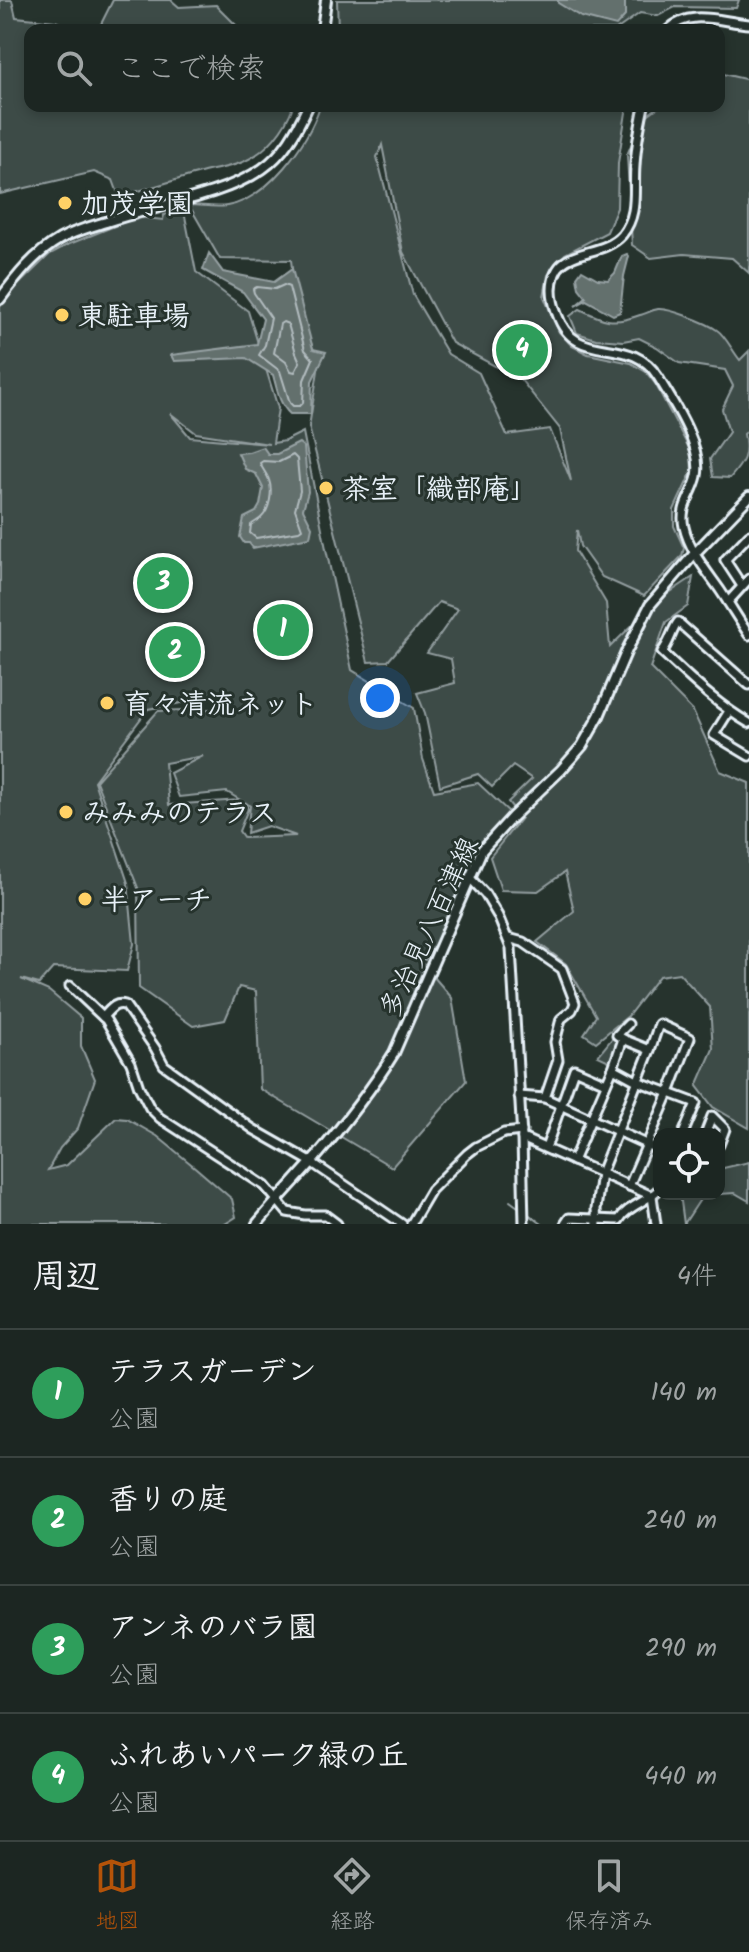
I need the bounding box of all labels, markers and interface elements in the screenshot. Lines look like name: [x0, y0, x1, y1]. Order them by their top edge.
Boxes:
search box: [24, 24, 725, 112]
icon: search: [52, 46, 96, 90]
text: ここで検索: [116, 46, 266, 94]
place label: 加茂学園: [81, 183, 193, 228]
marker: 加茂学園: [56, 194, 74, 212]
place label: 東駐車場: [78, 295, 190, 340]
marker: 東駐車場: [53, 306, 71, 324]
pin: 4: [496, 320, 548, 380]
place label: 茶室「織部庵」: [342, 468, 538, 513]
marker: 茶室「織部庵」: [317, 479, 335, 497]
pin: 3: [137, 553, 189, 613]
pin: 1: [257, 600, 309, 660]
pin: 2: [149, 622, 201, 682]
your location: [360, 678, 400, 718]
place label: 育々清流ネット: [123, 683, 318, 728]
marker: 育々清流ネット: [98, 694, 116, 712]
place label: みみみのテラス: [82, 792, 277, 837]
marker: みみみのテラス: [57, 803, 75, 821]
street label: 多治見八百津線: [368, 830, 492, 1026]
place label: 半アーチ: [101, 879, 212, 924]
marker: 半アーチ: [76, 890, 94, 908]
map controls: [653, 1128, 725, 1200]
button: locate: [653, 1128, 725, 1200]
text: 周辺: [32, 1251, 100, 1305]
text: 4件: [677, 1256, 717, 1298]
text: テラスガーデン: [108, 1349, 317, 1397]
text: 1: [54, 1372, 62, 1414]
text: 140 m: [650, 1372, 717, 1414]
text: 公園: [108, 1399, 160, 1441]
text: 香りの庭: [108, 1477, 228, 1525]
text: 2: [50, 1500, 66, 1542]
text: 240 m: [643, 1500, 717, 1542]
text: 公園: [108, 1527, 160, 1569]
text: アンネのバラ園: [108, 1605, 317, 1653]
text: 3: [51, 1628, 65, 1670]
text: 290 m: [645, 1628, 717, 1670]
text: 公園: [108, 1655, 160, 1697]
text: ふれあいパーク緑の丘: [108, 1733, 408, 1781]
text: 4: [51, 1756, 65, 1798]
text: 440 m: [644, 1756, 717, 1798]
text: 公園: [108, 1783, 160, 1825]
tab: 地図: [95, 1854, 140, 1940]
tab: 経路: [330, 1854, 375, 1940]
tab: 保存済み: [565, 1854, 654, 1940]

